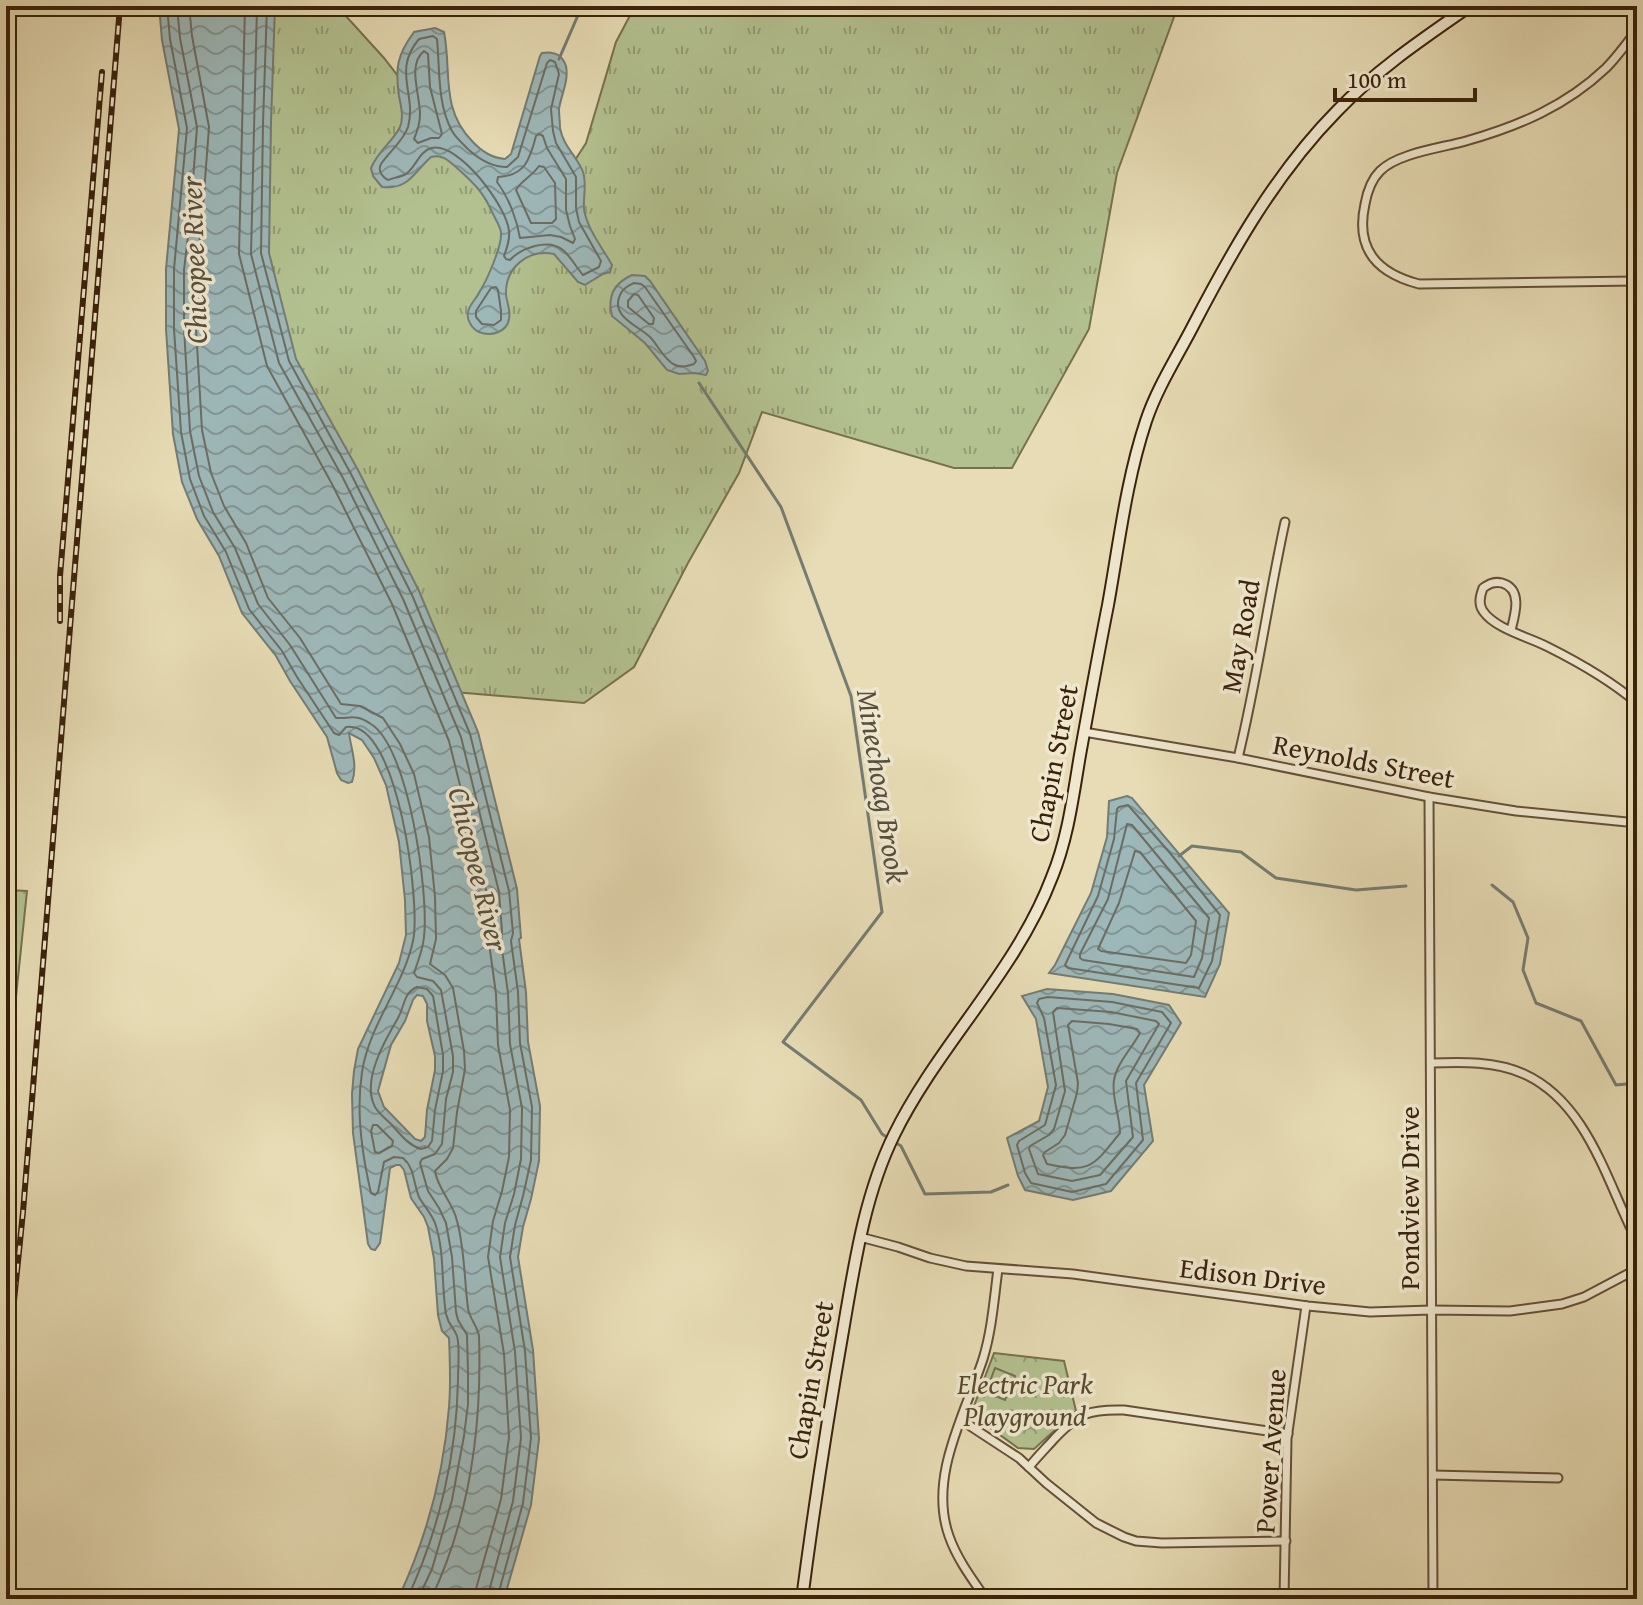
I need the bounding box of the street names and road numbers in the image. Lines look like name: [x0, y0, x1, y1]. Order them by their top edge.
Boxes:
street label: May Road: [1209, 576, 1270, 696]
street label: Chapin Street: [1017, 680, 1088, 845]
street label: Reynolds Street: [1270, 723, 1458, 798]
street label: Pondview Drive: [1388, 1106, 1429, 1290]
street label: Edison Drive: [1178, 1246, 1329, 1305]
street label: Chapin Street: [775, 1298, 844, 1462]
street label: Power Avenue: [1243, 1367, 1296, 1535]

